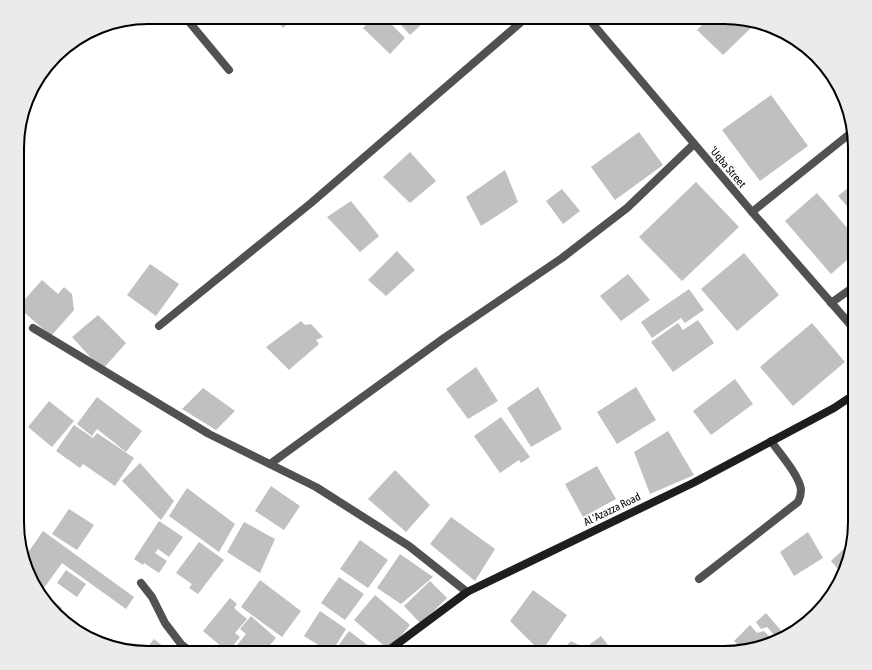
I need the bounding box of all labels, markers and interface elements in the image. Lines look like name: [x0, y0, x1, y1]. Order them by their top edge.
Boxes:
street label: ‘Uqba Street: [707, 144, 749, 190]
street label: Al ‘Azazza Road: [582, 490, 642, 528]

